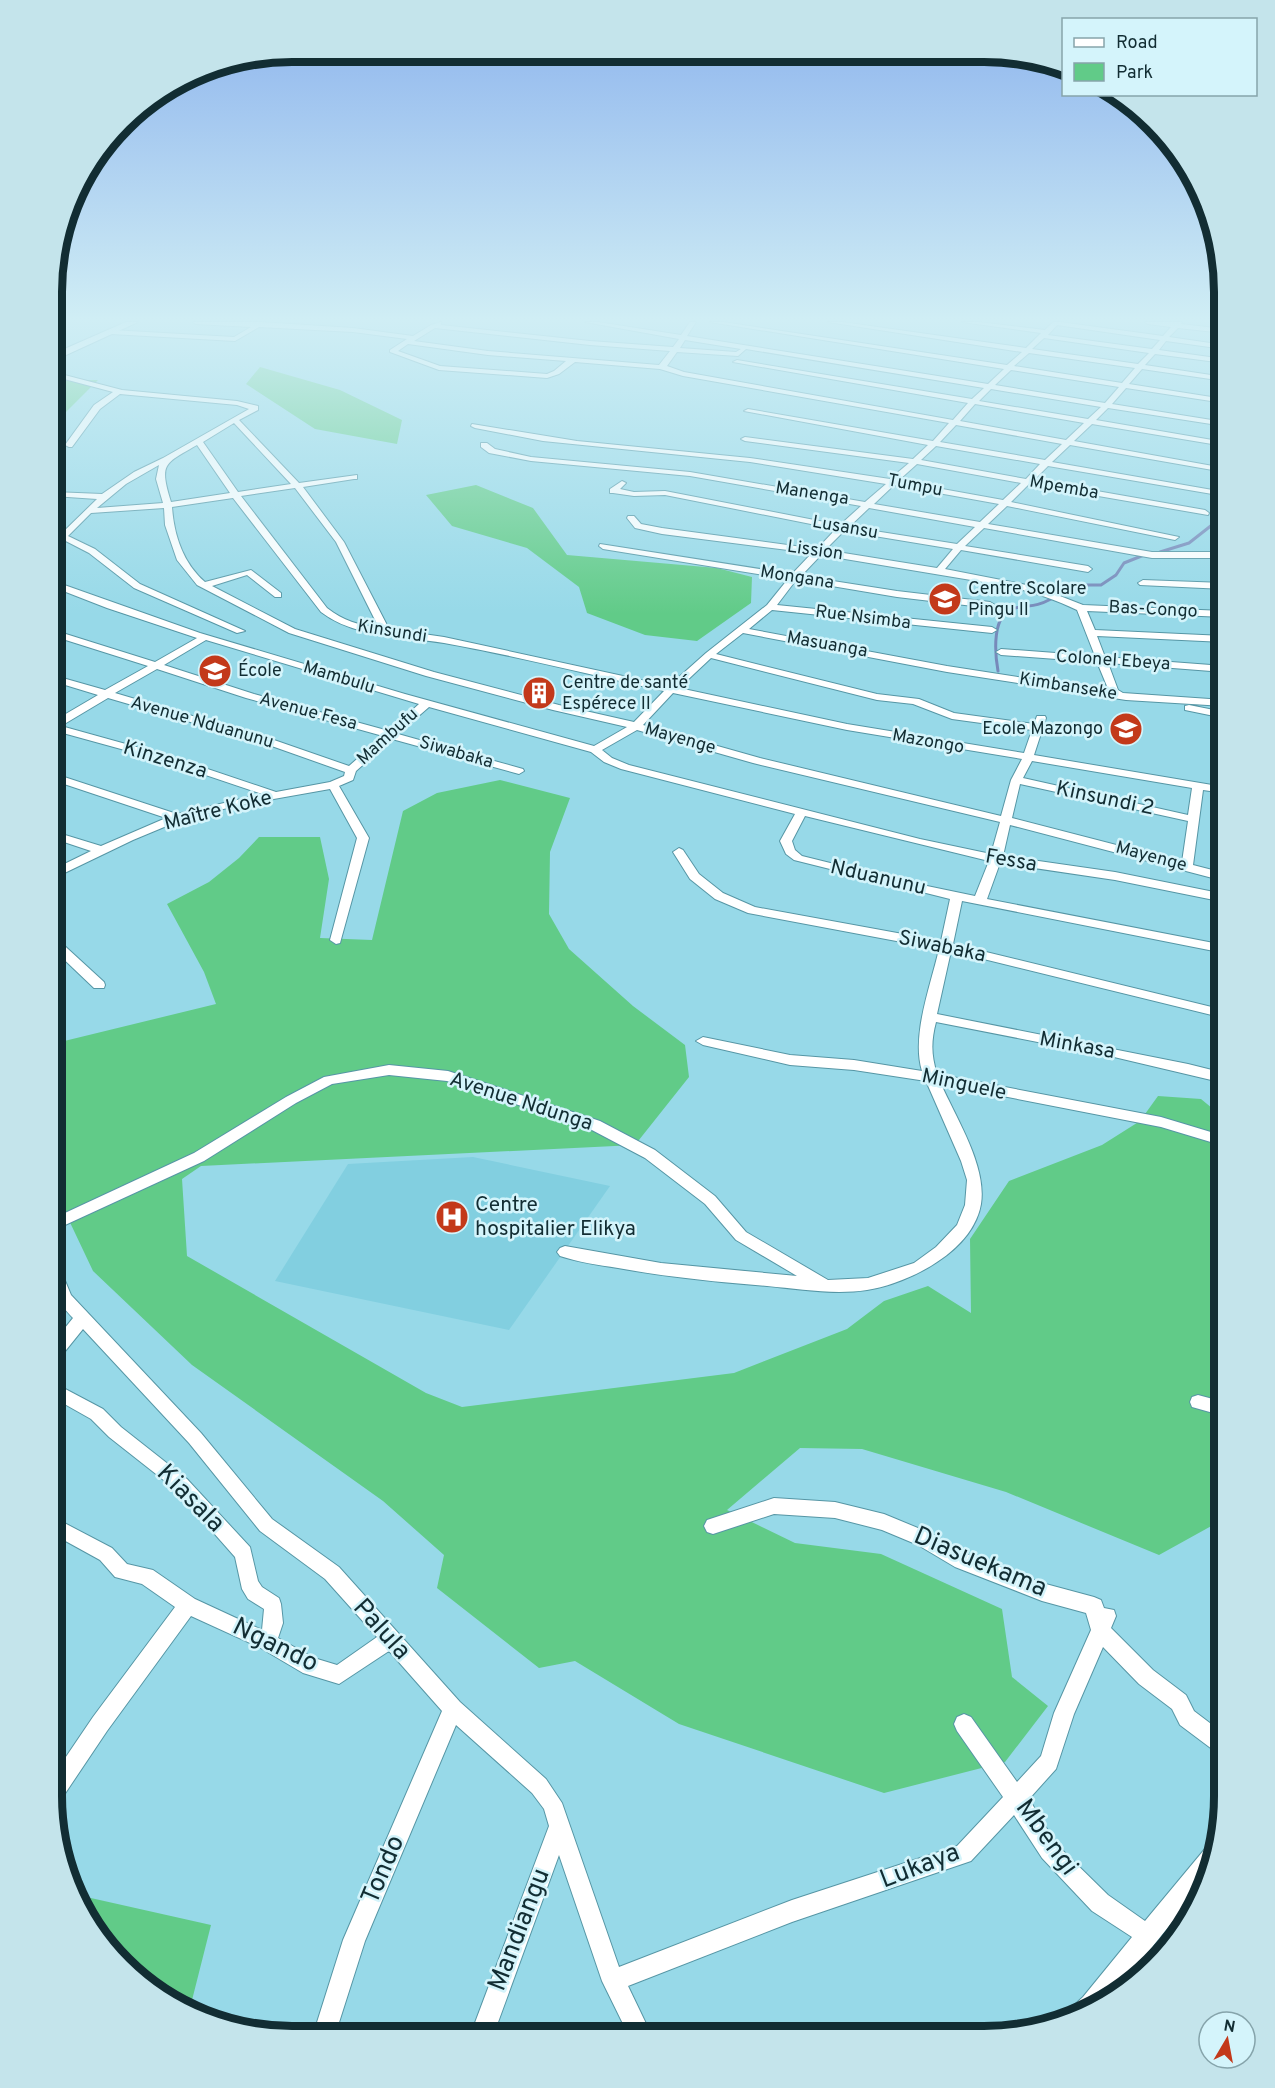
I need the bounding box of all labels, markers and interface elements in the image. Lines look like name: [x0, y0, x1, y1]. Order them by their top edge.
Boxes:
legend: [1062, 18, 1257, 96]
text: Road: [1116, 32, 1158, 55]
text: Park: [1116, 62, 1153, 85]
street label: Tumpu: [885, 469, 945, 503]
street label: Mpemba: [1028, 471, 1100, 505]
street label: Manenga: [774, 477, 850, 511]
street label: Lusansu: [810, 511, 880, 545]
street label: Lission: [786, 536, 844, 566]
street label: Mongana: [758, 561, 836, 595]
place label: Centre Scolare Pingu II: [968, 578, 1086, 622]
school or university icon: Centre Scolare Pingu II: [927, 581, 963, 617]
street label: Bas-Congo: [1108, 596, 1198, 624]
street label: Rue Nsimba: [814, 601, 912, 635]
street label: Kinsundi: [356, 615, 428, 649]
street label: Masuanga: [785, 627, 869, 663]
street label: Colonel Ebeya: [1055, 646, 1171, 676]
school or university icon: École: [197, 653, 233, 689]
street label: Mambulu: [300, 656, 378, 700]
place label: École: [238, 658, 282, 683]
street label: Kimbanseke: [1018, 668, 1118, 706]
place label: Centre de santé Espérece II: [562, 672, 688, 716]
building icon: Centre de santé Espérece II: [521, 675, 557, 711]
street label: Avenue Fesa: [257, 688, 359, 736]
street label: Avenue Nduanunu: [128, 692, 276, 754]
street label: Mambufu: [352, 703, 424, 771]
school or university icon: Ecole Mazongo: [1108, 711, 1144, 747]
street label: Mayenge: [642, 718, 718, 760]
place label: Ecole Mazongo: [982, 718, 1103, 741]
street label: Mazongo: [890, 724, 966, 760]
street label: Siwabaka: [416, 731, 496, 775]
street label: Kinzenza: [120, 734, 210, 786]
street label: Kinsundi 2: [1053, 775, 1157, 823]
street label: Maître Koke: [161, 785, 275, 837]
street label: Mayenge: [1113, 836, 1189, 878]
street label: Fessa: [983, 843, 1039, 879]
street label: Nduanunu: [827, 854, 929, 902]
street label: Siwabaka: [896, 925, 988, 969]
street label: Minkasa: [1037, 1026, 1117, 1066]
street label: Minguele: [919, 1063, 1009, 1107]
street label: Avenue Ndunga: [446, 1066, 596, 1138]
place label: Centre hospitalier Elikya: [475, 1192, 636, 1243]
hospital icon: Centre hospitalier Elikya: [434, 1199, 470, 1235]
street label: Kiasala: [149, 1458, 231, 1540]
street label: Diasuekama: [908, 1520, 1052, 1606]
street label: Palula: [345, 1592, 417, 1668]
street label: Ngando: [227, 1611, 323, 1681]
street label: Mbengi: [1007, 1793, 1085, 1883]
street label: Tondo: [355, 1831, 413, 1909]
street label: Lukaya: [875, 1837, 965, 1897]
street label: Mandiangu: [482, 1864, 558, 1996]
north arrow: [1197, 2010, 1257, 2070]
text: N: [1222, 2016, 1237, 2038]

